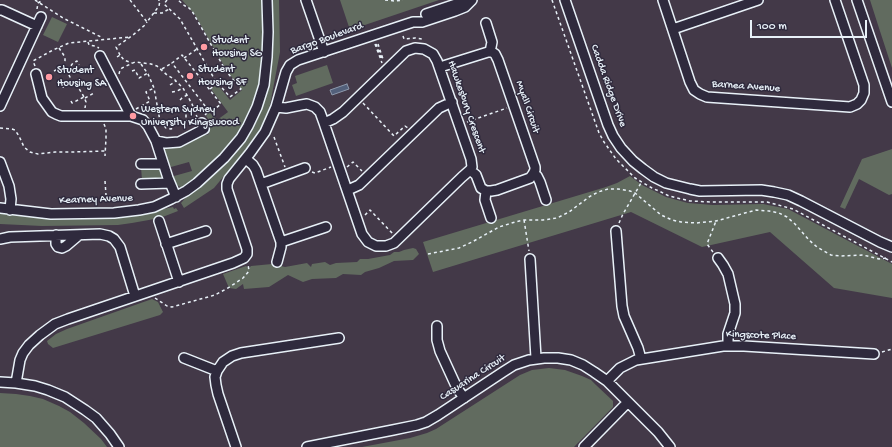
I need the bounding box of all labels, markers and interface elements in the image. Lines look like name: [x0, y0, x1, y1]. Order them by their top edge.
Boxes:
scale bar: [752, 12, 869, 38]
street label: Bargo Boulevard: [289, 20, 365, 58]
text: 100 m: [757, 20, 787, 34]
place label: Student Housing SG: [212, 34, 262, 60]
marker: Student Housing SG: [199, 42, 209, 52]
street label: Cadda Ridge Drive: [587, 43, 629, 129]
street label: Hawkesbury Crescent: [444, 59, 488, 155]
place label: Student Housing SF: [198, 63, 246, 89]
place label: Student Housing SA: [57, 64, 106, 90]
marker: Student Housing SF: [185, 71, 195, 81]
marker: Student Housing SA: [44, 72, 54, 82]
street label: Barnea Avenue: [711, 78, 781, 96]
street label: Myall Circuit: [512, 79, 542, 135]
place label: Western Sydney University Kingswood: [141, 103, 239, 129]
marker: Western Sydney University Kingswood: [128, 111, 138, 121]
street label: Kearney Avenue: [59, 192, 133, 208]
street label: Kingscote Place: [726, 328, 796, 344]
street label: Casuarina Circuit: [438, 352, 508, 404]

